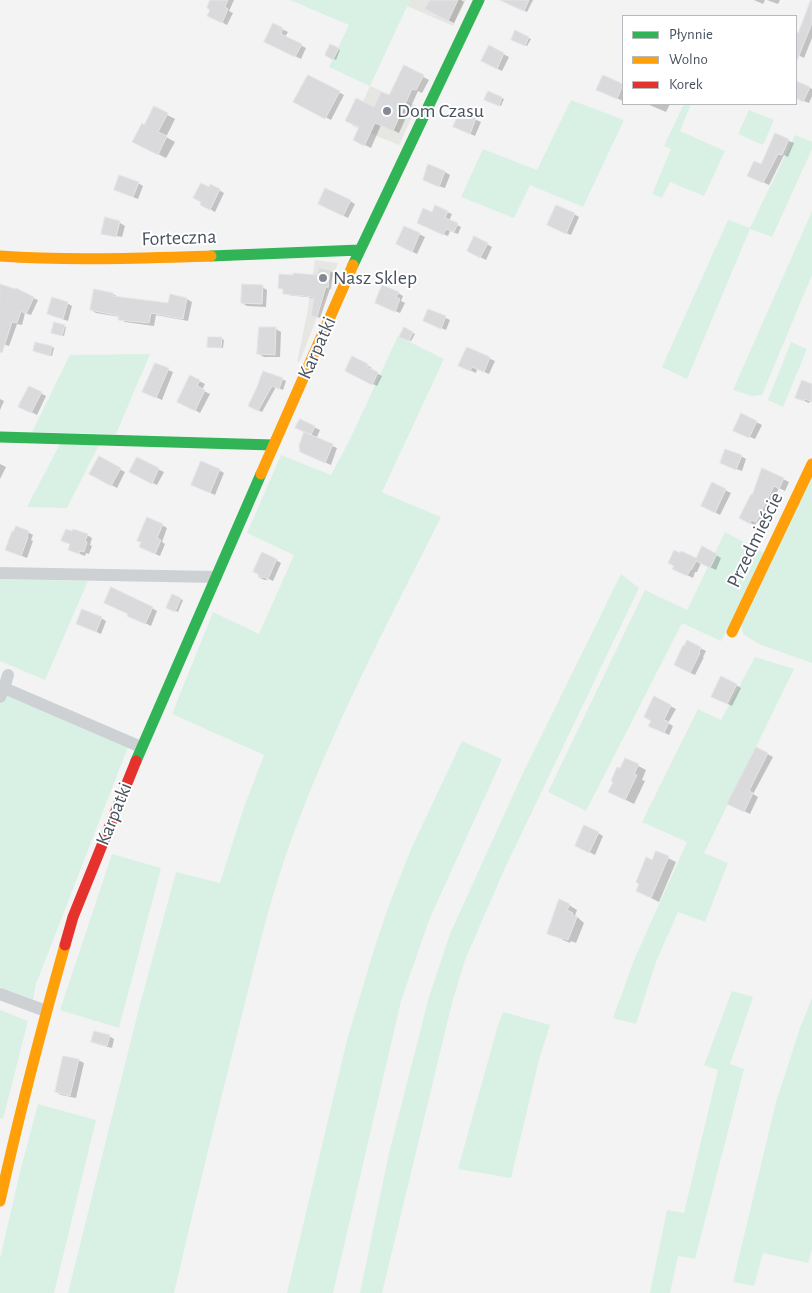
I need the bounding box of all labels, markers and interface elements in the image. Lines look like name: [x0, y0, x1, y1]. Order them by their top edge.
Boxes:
legend: [622, 15, 797, 105]
text: Płynnie: [669, 27, 713, 42]
text: Wolno: [669, 52, 708, 67]
text: Korek: [669, 77, 703, 92]
place label: Dom Czasu: [397, 99, 484, 123]
marker: Dom Czasu: [381, 105, 393, 117]
street label: Forteczna: [141, 225, 217, 251]
place label: Nasz Sklep: [333, 266, 417, 290]
marker: Nasz Sklep: [317, 272, 329, 284]
street label: Karpatki: [293, 313, 341, 383]
street label: Przedmieście: [722, 488, 788, 592]
street label: Karpatki: [91, 779, 137, 849]

